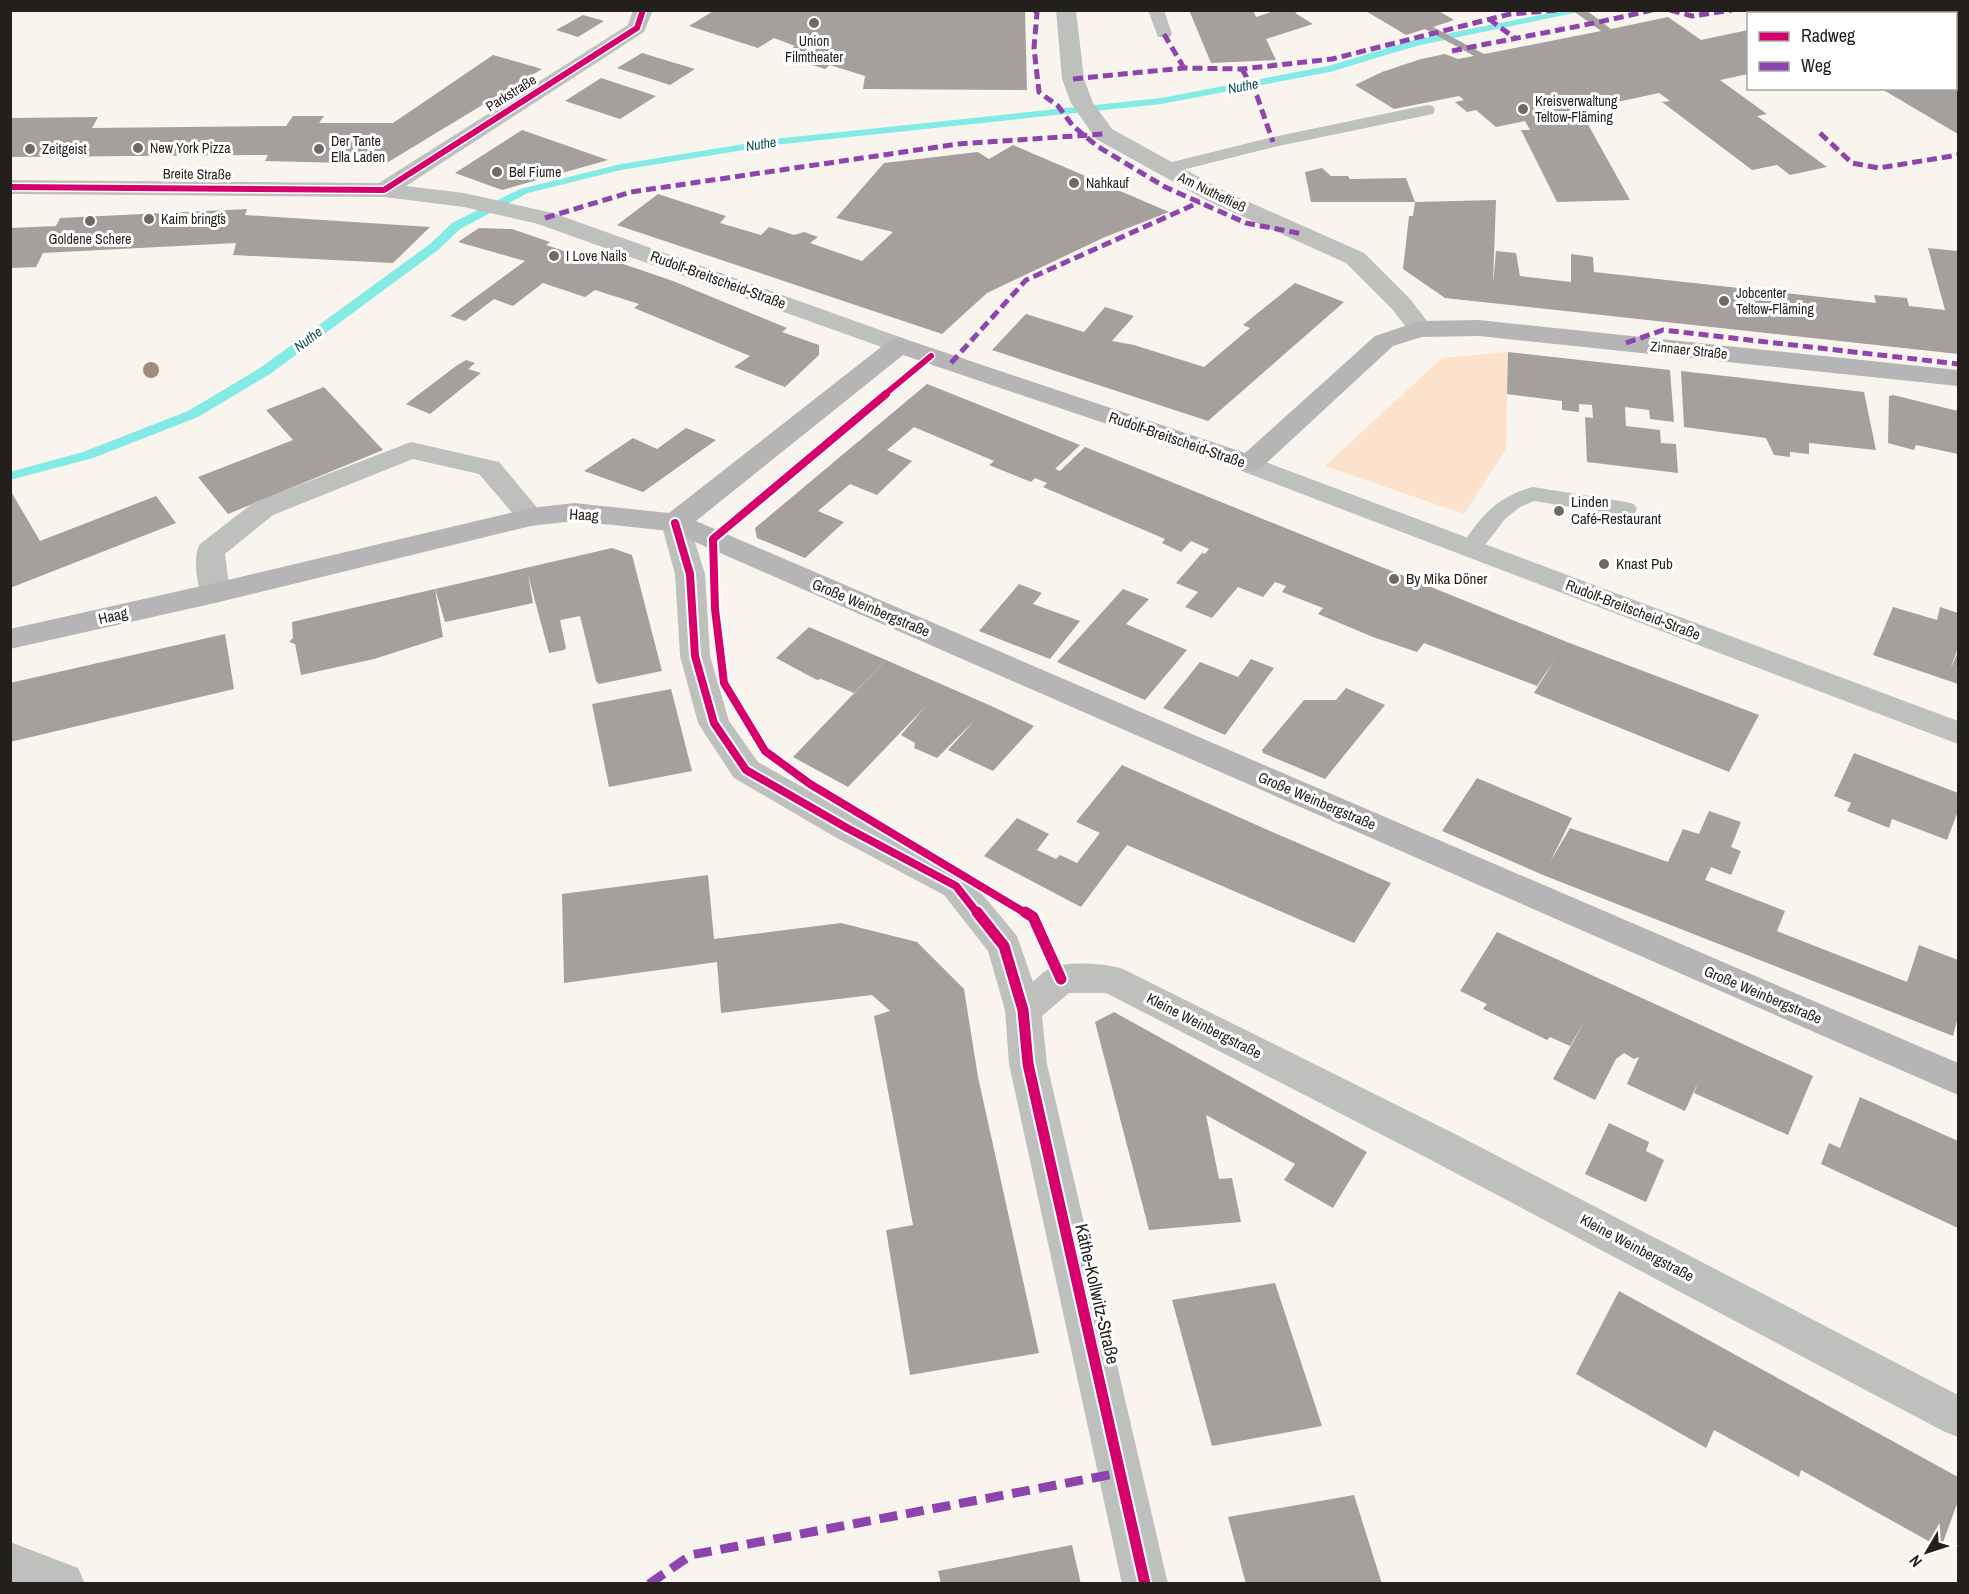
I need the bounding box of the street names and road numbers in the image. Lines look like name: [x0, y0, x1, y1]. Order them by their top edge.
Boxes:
street label: Parkstraße: [482, 70, 540, 116]
street label: Breite Straße: [163, 164, 231, 184]
street label: Am Nuthefließ: [1174, 167, 1249, 216]
street label: Rudolf-Breitscheid-Straße: [647, 245, 789, 314]
street label: Zinnaer Straße: [1650, 337, 1728, 363]
street label: Rudolf-Breitscheid-Straße: [1106, 406, 1248, 473]
street label: Haag: [569, 503, 599, 526]
street label: Große Weinbergstraße: [809, 573, 934, 642]
street label: Rudolf-Breitscheid-Straße: [1563, 574, 1704, 645]
street label: Haag: [96, 602, 130, 629]
street label: Große Weinbergstraße: [1255, 766, 1380, 835]
street label: Große Weinbergstraße: [1701, 960, 1826, 1029]
street label: Kleine Weinbergstraße: [1143, 988, 1265, 1064]
street label: Kleine Weinbergstraße: [1577, 1209, 1698, 1287]
street label: Käthe-Kollwitz-Straße: [1069, 1221, 1126, 1367]

